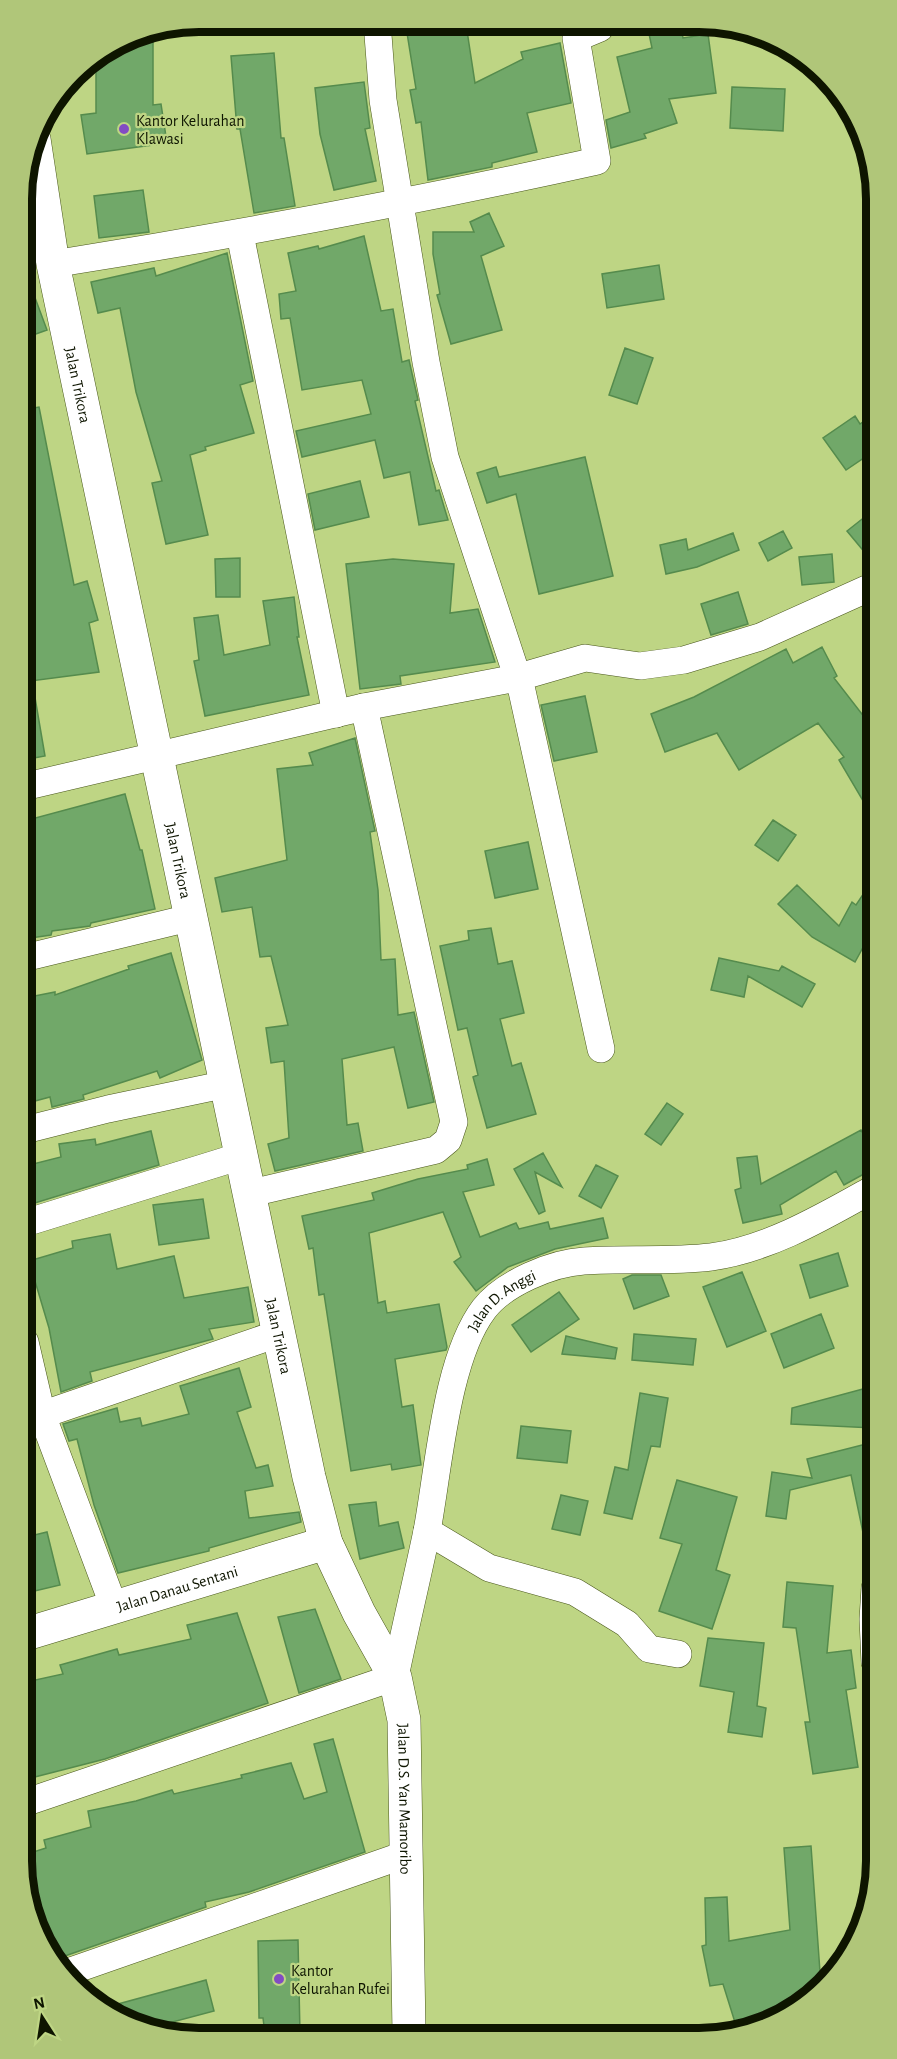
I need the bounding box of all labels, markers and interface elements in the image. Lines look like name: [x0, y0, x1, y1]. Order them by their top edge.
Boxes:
place label: Kantor Kelurahan Klawasi: [136, 113, 244, 147]
marker: Kantor Kelurahan Klawasi: [117, 122, 131, 136]
street label: Jalan Trikora: [62, 346, 93, 425]
street label: Jalan Trikora: [162, 821, 194, 900]
street label: Jalan D. Anggi: [465, 1267, 538, 1334]
street label: Jalan Trikora: [262, 1297, 294, 1376]
street label: Jalan Danau Sentani: [115, 1563, 240, 1615]
street label: Jalan D.S. Yan Mamoribo: [395, 1723, 413, 1875]
place label: Kantor Kelurahan Rufei: [291, 1963, 390, 1997]
marker: Kantor Kelurahan Rufei: [272, 1972, 286, 1986]
north arrow: [12, 1987, 72, 2047]
text: N: [32, 1994, 46, 2012]

